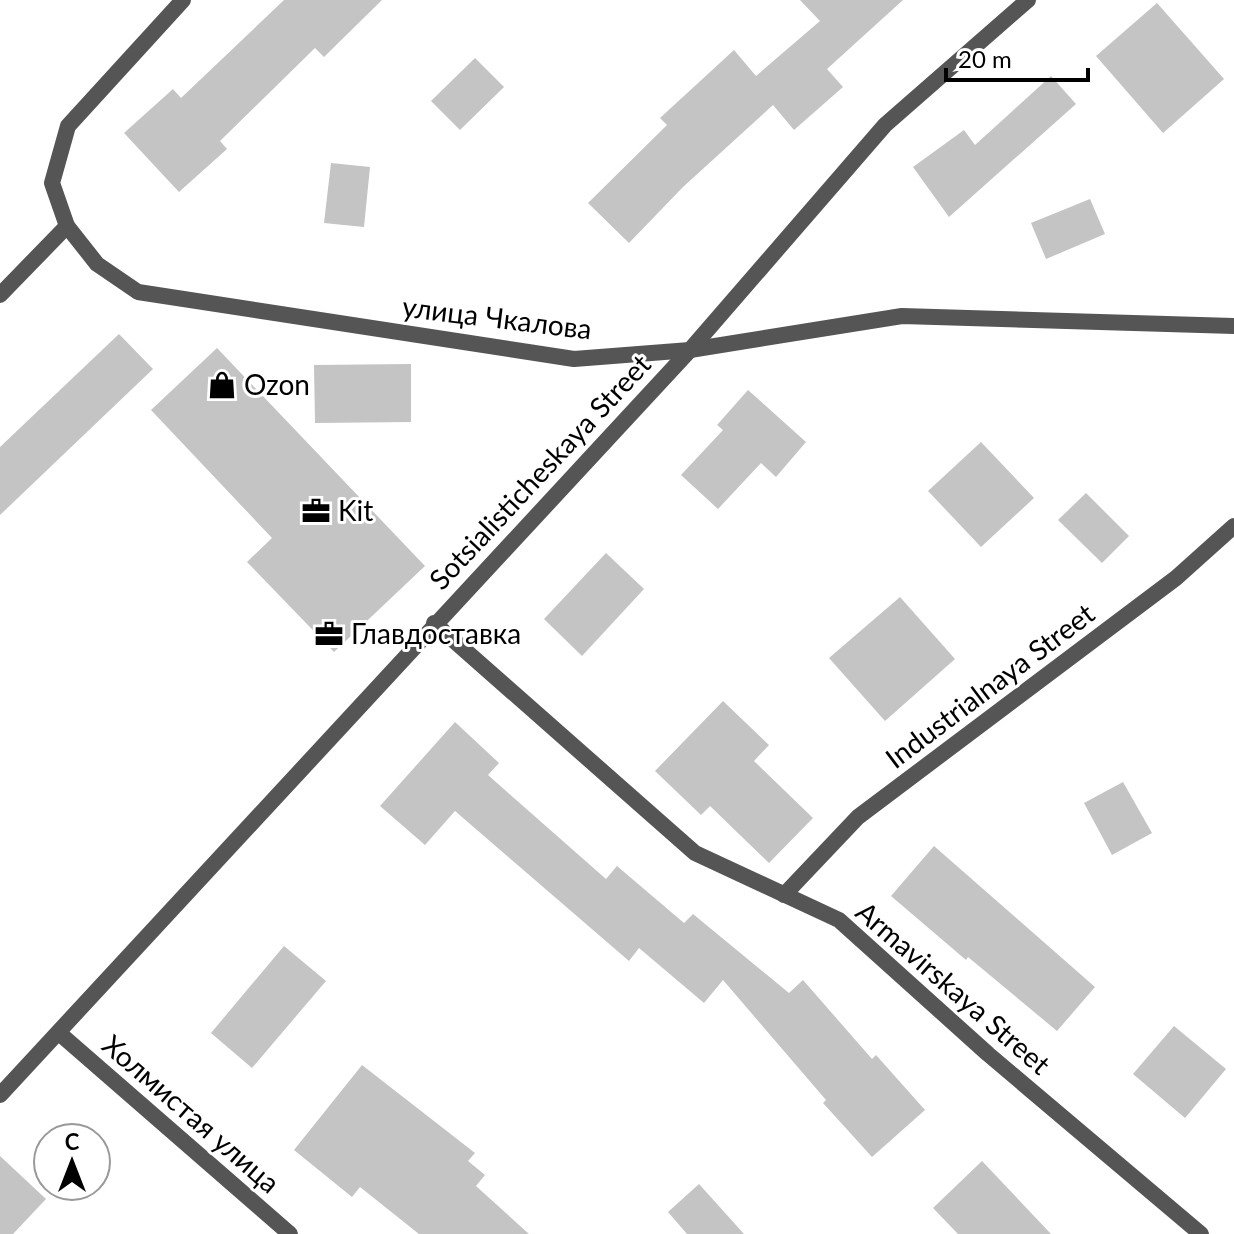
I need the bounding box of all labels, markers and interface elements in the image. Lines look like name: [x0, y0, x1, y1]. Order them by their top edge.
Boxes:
scale bar: [946, 32, 1088, 82]
text: 20 m: [958, 44, 1012, 73]
street label: улица Чкалова: [401, 289, 594, 345]
street label: Sotsialisticheskaya Street: [421, 347, 657, 596]
place label: Ozon: [244, 367, 310, 401]
shop icon: Ozon: [207, 370, 237, 400]
place label: Kit: [338, 493, 373, 527]
office icon: Kit: [301, 496, 331, 526]
street label: Industrialnaya Street: [878, 596, 1100, 775]
place label: Главдоставка: [351, 616, 521, 650]
office icon: Главдоставка: [314, 619, 344, 649]
street label: Armavirskaya Street: [850, 894, 1058, 1081]
street label: Холмистая улица: [96, 1027, 287, 1199]
north arrow: [32, 1122, 112, 1202]
text: С: [65, 1128, 80, 1155]

